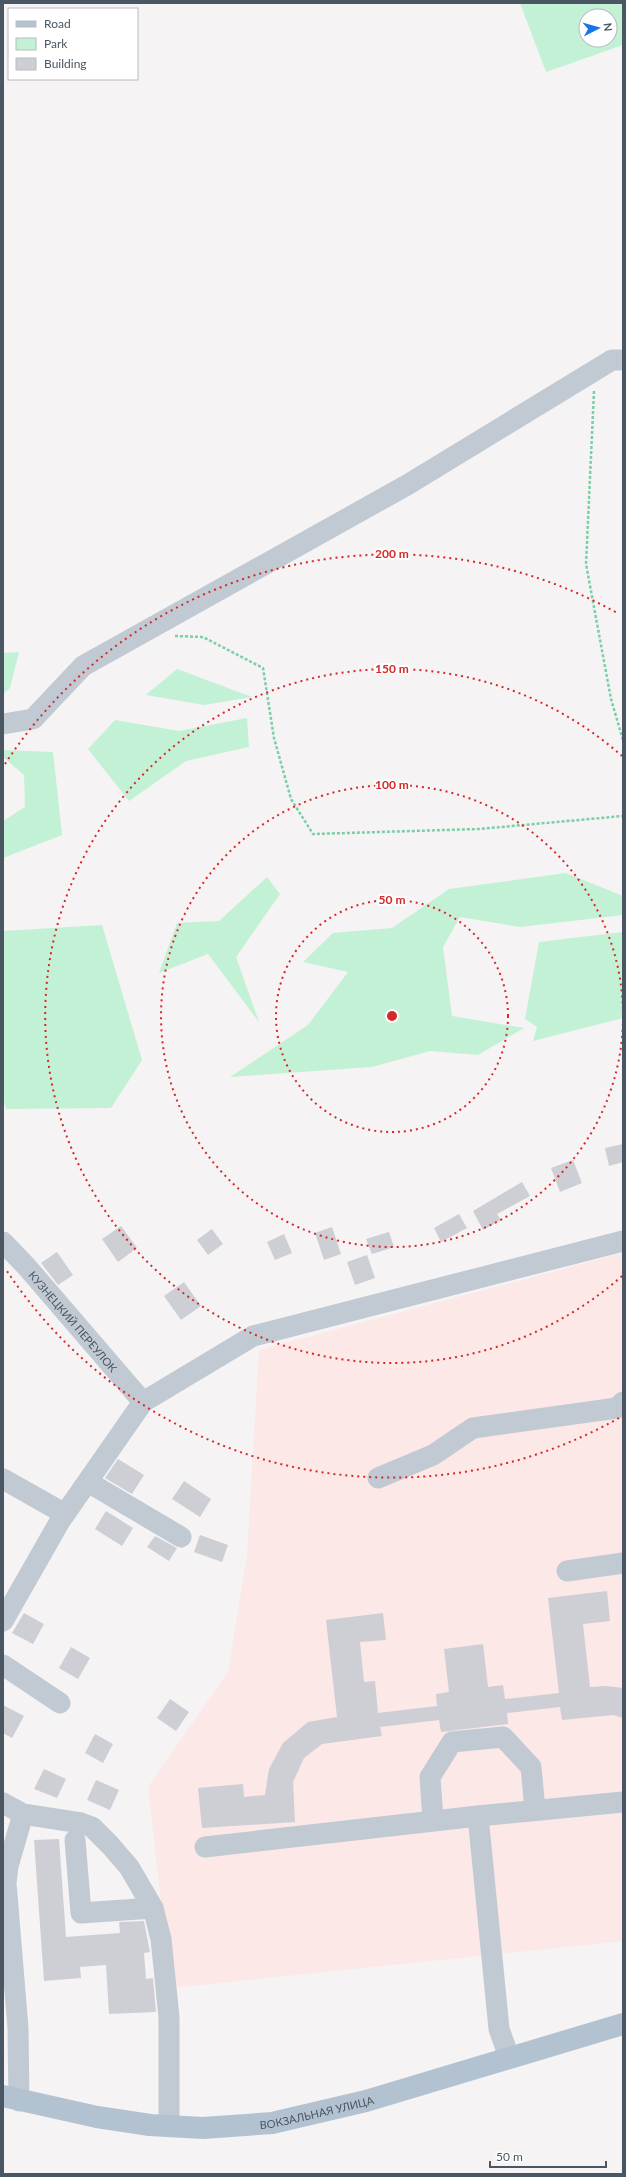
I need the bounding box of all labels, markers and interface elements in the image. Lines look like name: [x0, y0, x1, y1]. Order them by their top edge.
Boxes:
legend: [8, 8, 138, 80]
north arrow: [578, 8, 618, 48]
text: Road: [44, 16, 71, 31]
text: N: [602, 22, 615, 32]
text: Park: [44, 36, 68, 51]
text: Building: [44, 56, 87, 71]
text: 200 m: [375, 546, 409, 561]
text: 150 m: [375, 661, 409, 676]
text: 100 m: [375, 777, 409, 792]
text: 50 m: [379, 892, 405, 907]
centre of rings: [385, 1009, 399, 1023]
street label: КУЗНЕЦКИЙ ПЕРЕУЛОК: [27, 1268, 121, 1375]
street label: ВОКЗАЛЬНАЯ УЛИЦА: [259, 2092, 376, 2130]
scale bar: [490, 2143, 606, 2169]
text: 50 m: [496, 2149, 523, 2164]

